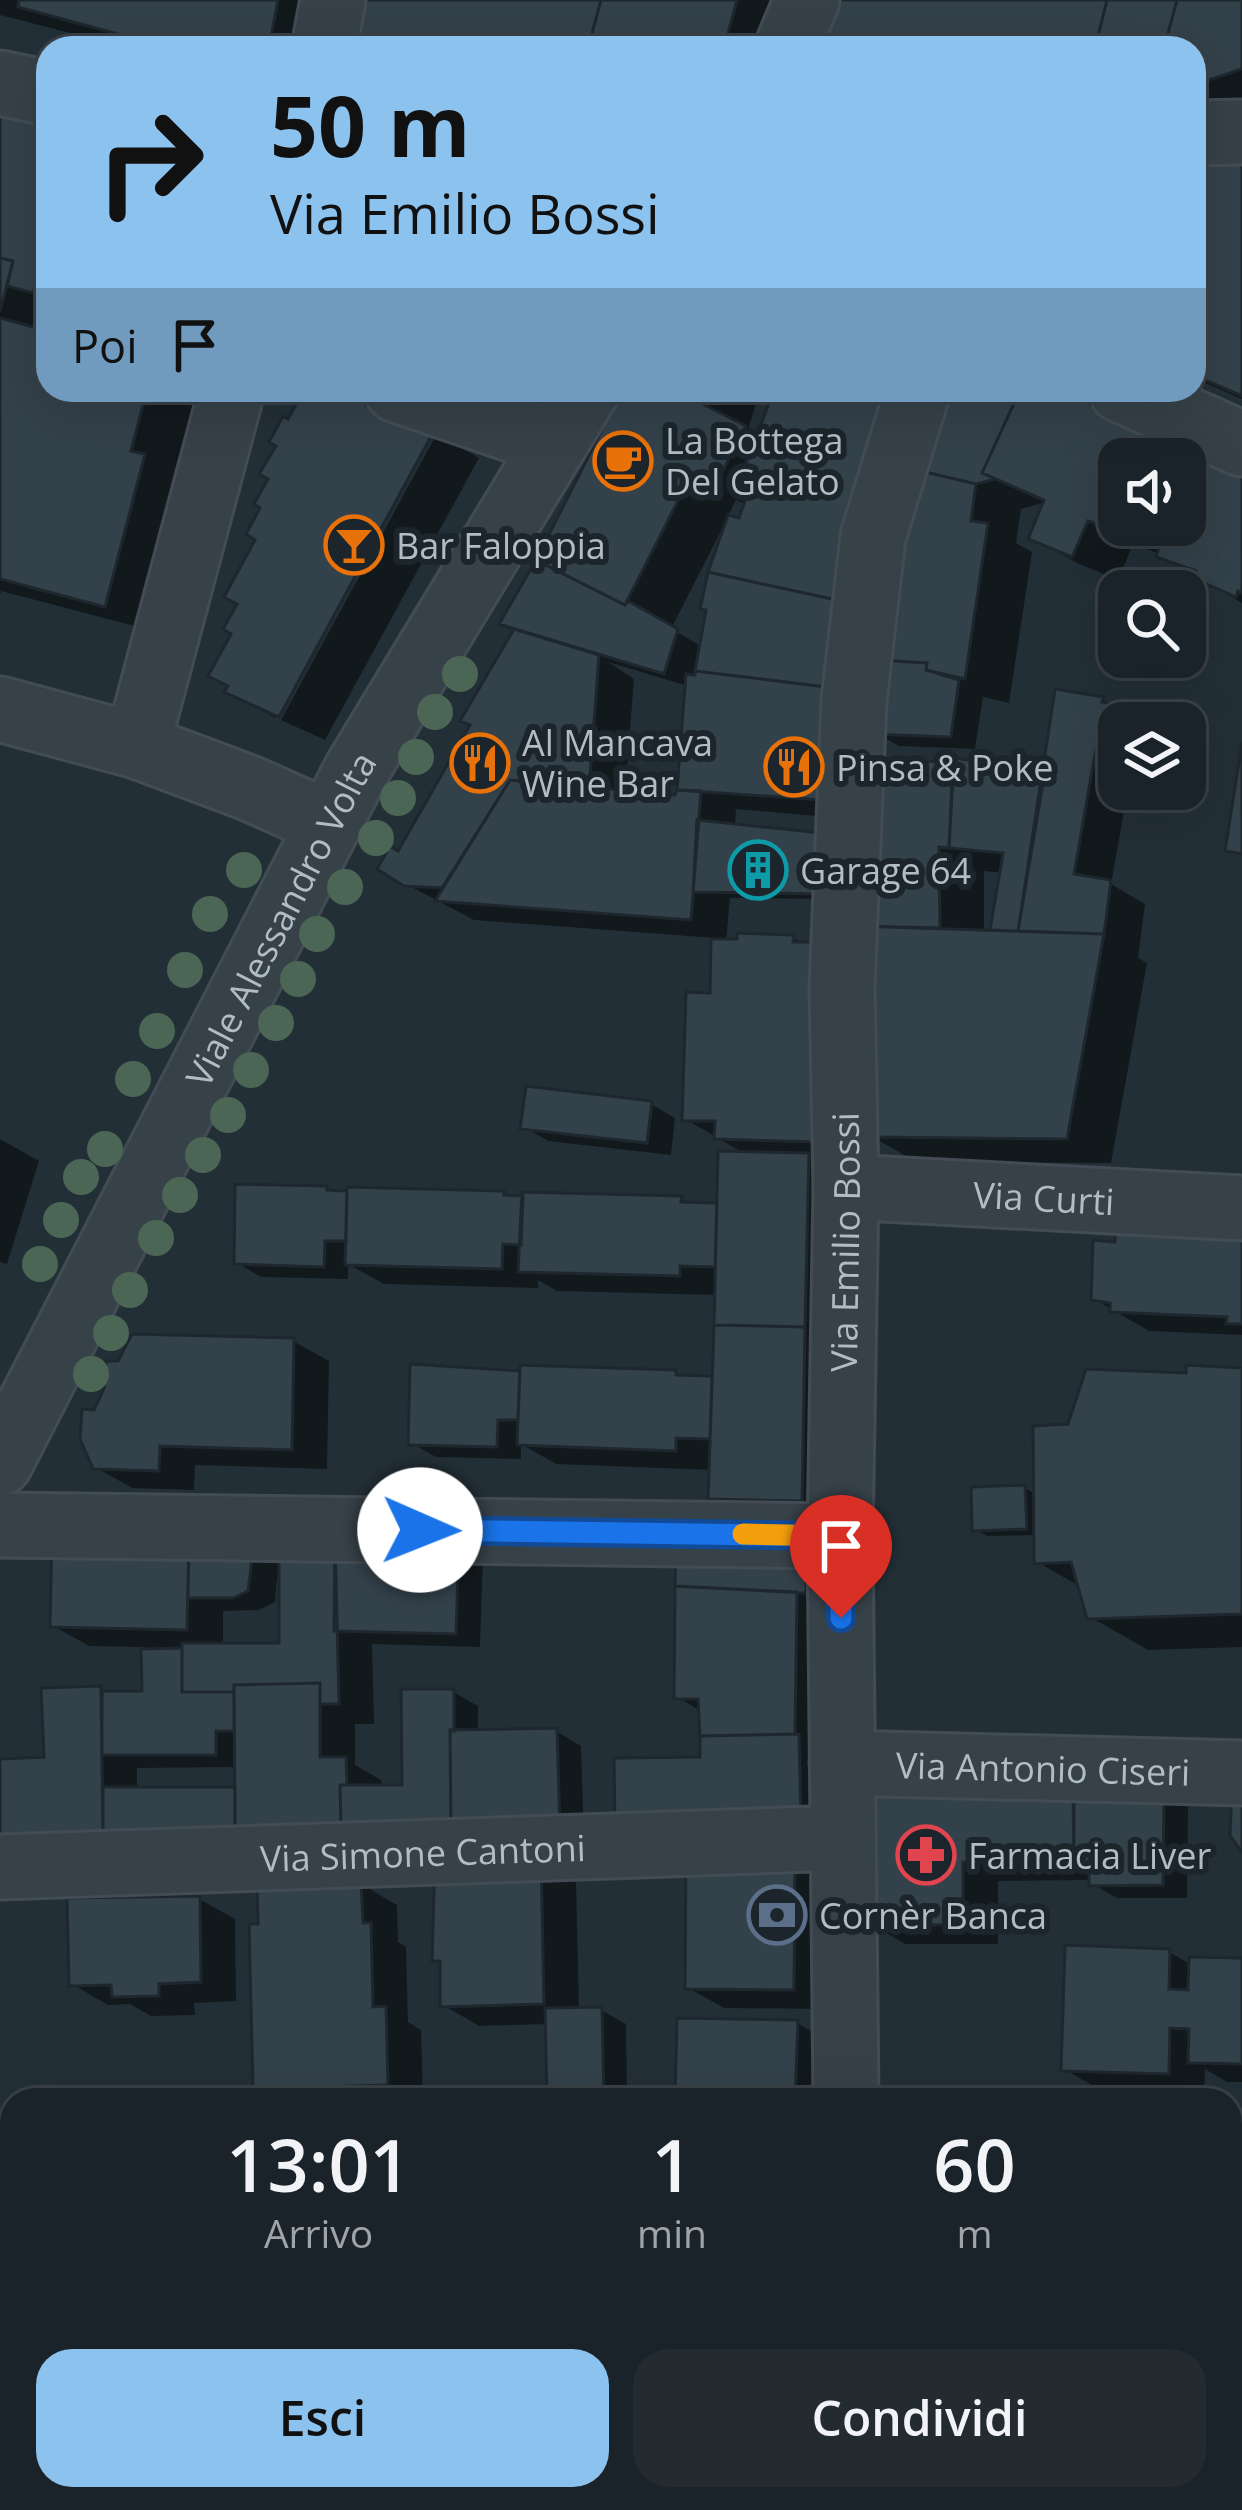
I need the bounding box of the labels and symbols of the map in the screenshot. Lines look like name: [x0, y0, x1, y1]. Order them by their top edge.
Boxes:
place label: La Bottega Del Gelato: [665, 416, 844, 506]
cafe icon: La Bottega Del Gelato: [592, 430, 654, 492]
bar icon: Bar Faloppia: [323, 514, 385, 576]
place label: Bar Faloppia: [396, 521, 606, 570]
place label: Al Mancava Wine Bar: [522, 718, 713, 808]
restaurant icon: Al Mancava Wine Bar: [449, 732, 511, 794]
restaurant icon: Pinsa & Poke: [763, 736, 825, 798]
street label: Viale Alessandro Volta: [173, 742, 387, 1095]
place label: Pinsa & Poke: [836, 743, 1053, 792]
building icon: Garage 64: [727, 839, 789, 901]
place label: Garage 64: [800, 846, 971, 895]
street label: Via Emilio Bossi: [818, 1112, 871, 1372]
street label: Via Curti: [972, 1169, 1116, 1226]
position arrow: [357, 1467, 483, 1593]
pin: [790, 1495, 892, 1618]
street label: Via Antonio Ciseri: [895, 1740, 1191, 1796]
street label: Via Simone Cantoni: [259, 1822, 586, 1883]
pharmacy icon: Farmacia Liver: [895, 1824, 957, 1886]
place label: Farmacia Liver: [968, 1831, 1211, 1880]
bank icon: Cornèr Banca: [746, 1884, 808, 1946]
place label: Cornèr Banca: [819, 1891, 1047, 1940]

